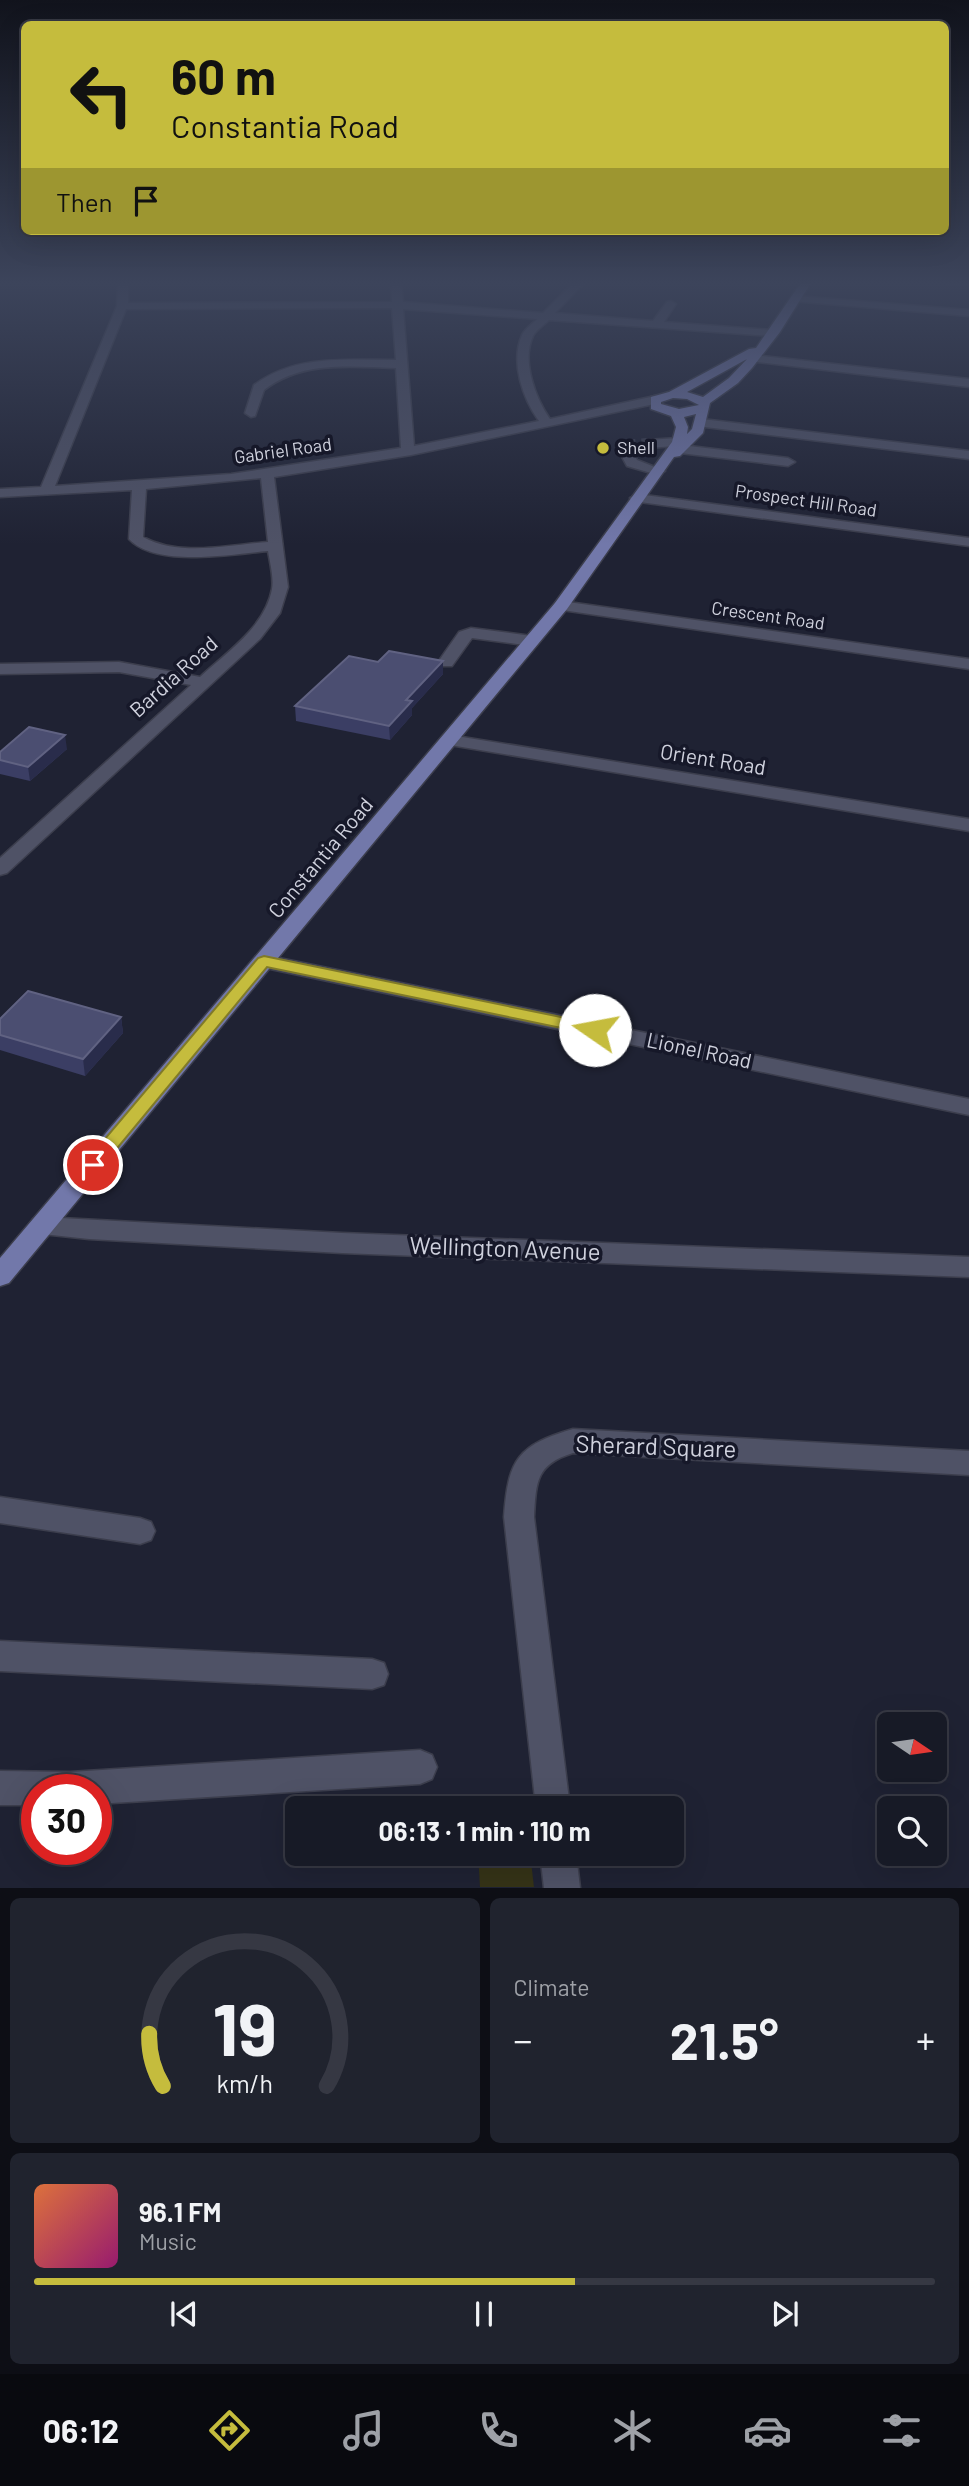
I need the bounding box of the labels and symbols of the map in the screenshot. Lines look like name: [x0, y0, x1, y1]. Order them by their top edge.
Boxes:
street label: Gabriel Road: [233, 432, 333, 468]
place label: Shell: [617, 436, 655, 458]
marker: Shell: [595, 440, 611, 456]
street label: Prospect Hill Road: [734, 479, 878, 521]
street label: Crescent Road: [710, 596, 826, 634]
street label: Bardia Road: [124, 630, 222, 722]
street label: Orient Road: [659, 738, 768, 779]
street label: Constantia Road: [262, 792, 378, 922]
position arrow: [558, 993, 632, 1067]
street label: Lionel Road: [645, 1026, 754, 1073]
pin: [63, 1135, 123, 1195]
street label: Wellington Avenue: [409, 1230, 601, 1265]
street label: Sherard Square: [575, 1428, 737, 1463]
north arrow: [877, 1712, 947, 1782]
speed limit sign: 30: [21, 1774, 112, 1865]

